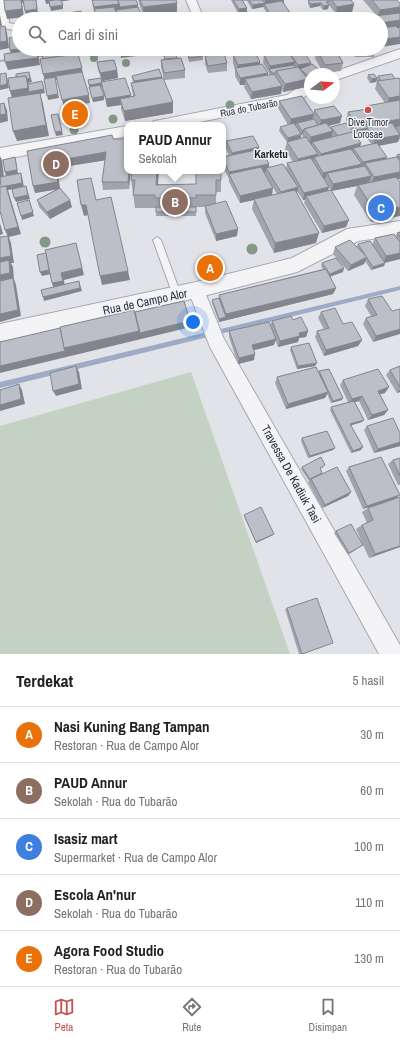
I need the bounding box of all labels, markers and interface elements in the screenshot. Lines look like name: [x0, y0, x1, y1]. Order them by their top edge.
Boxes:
search box: [12, 12, 388, 56]
icon: search: [26, 23, 48, 45]
text: Cari di sini: [58, 24, 118, 45]
north arrow: [304, 68, 340, 104]
street label: Rua do Tubarão: [219, 96, 279, 120]
pin: E: [62, 99, 88, 129]
marker: Dive Timor Lorosae: [363, 105, 373, 115]
place label: Dive Timor Lorosae: [348, 116, 388, 141]
popup: [124, 122, 226, 174]
text: PAUD Annur: [138, 129, 212, 150]
district label: Karketu: [254, 147, 288, 161]
pin: D: [43, 149, 69, 179]
text: Sekolah: [138, 150, 177, 167]
pin: B: [162, 187, 188, 217]
pin: C: [368, 193, 394, 223]
pin: A: [197, 253, 223, 283]
street label: Rua de Campo Alor: [101, 285, 189, 319]
your location: [183, 312, 203, 332]
street label: Travessa De Kadiuk Tasi: [257, 422, 325, 526]
text: Terdekat: [16, 669, 73, 692]
text: 5 hasil: [353, 672, 384, 689]
text: Nasi Kuning Bang Tampan: [54, 716, 210, 737]
text: A: [25, 726, 33, 743]
text: 30 m: [360, 726, 384, 743]
text: Restoran · Rua de Campo Alor: [54, 737, 199, 754]
text: PAUD Annur: [54, 772, 127, 793]
text: B: [25, 782, 33, 799]
text: 60 m: [360, 782, 384, 799]
text: Sekolah · Rua do Tubarão: [54, 793, 177, 810]
text: Isasiz mart: [54, 828, 118, 849]
text: C: [25, 838, 33, 855]
text: 100 m: [354, 838, 384, 855]
text: Supermarket · Rua de Campo Alor: [54, 849, 217, 866]
text: Escola An'nur: [54, 884, 136, 905]
text: D: [25, 894, 33, 911]
text: 110 m: [355, 894, 384, 911]
text: Sekolah · Rua do Tubarão: [54, 905, 177, 922]
text: Agora Food Studio: [54, 940, 164, 961]
text: E: [25, 950, 33, 967]
text: 130 m: [354, 950, 384, 967]
text: Restoran · Rua do Tubarão: [54, 961, 182, 978]
tab: Peta: [53, 996, 75, 1034]
tab: Rute: [181, 996, 203, 1034]
tab: Disimpan: [308, 996, 347, 1034]

